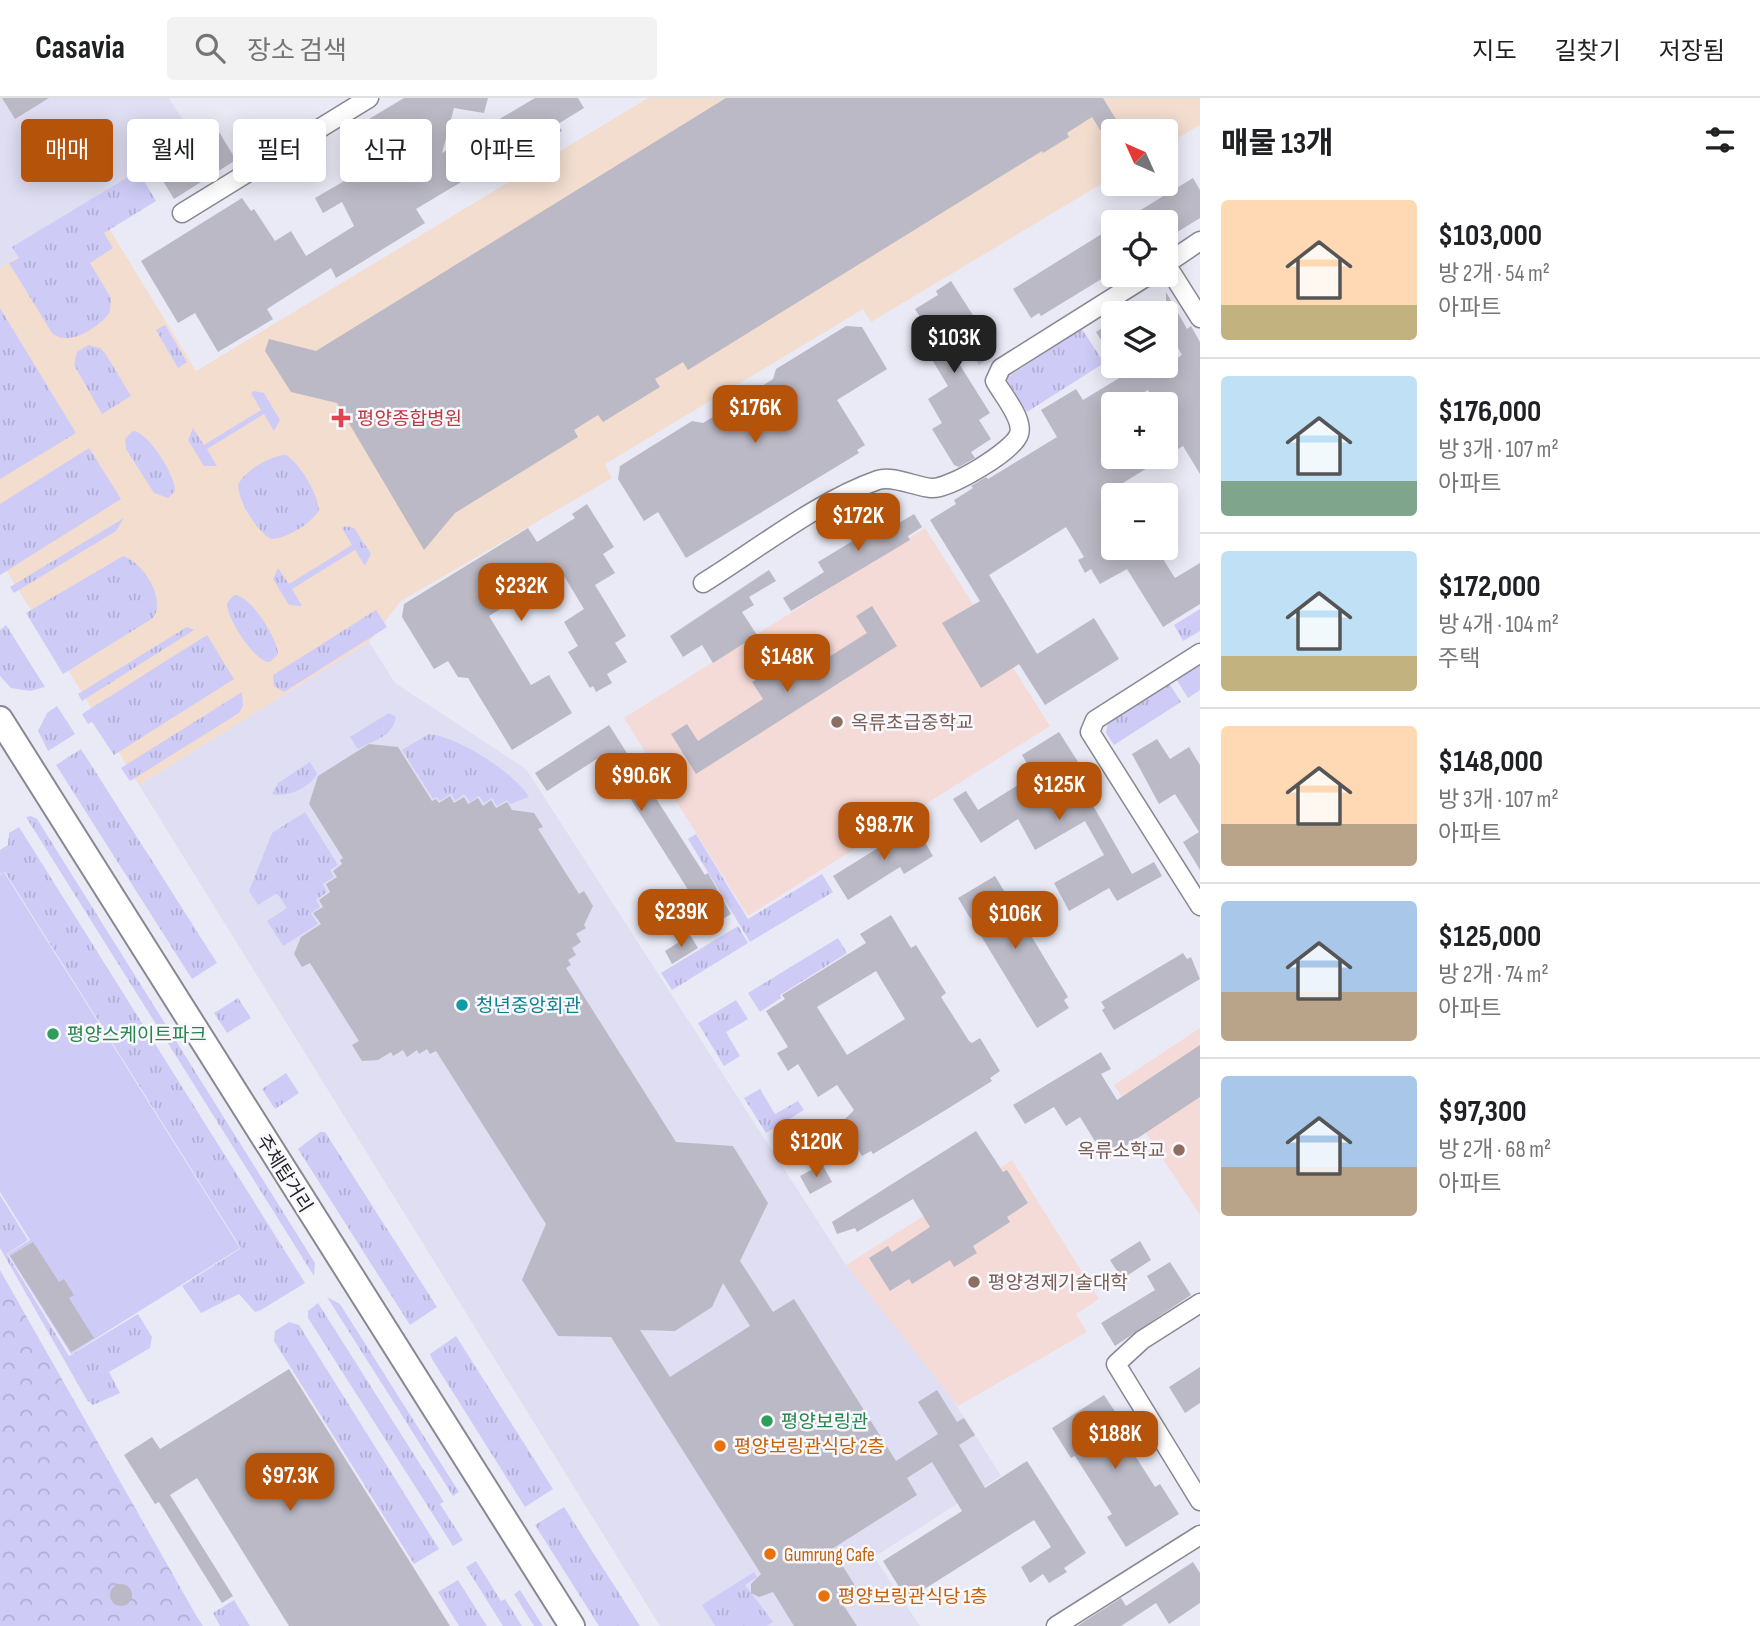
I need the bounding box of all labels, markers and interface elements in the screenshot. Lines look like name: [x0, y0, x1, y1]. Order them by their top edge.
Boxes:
search box: [167, 17, 657, 80]
text: Casavia: [35, 28, 125, 68]
icon: search: [191, 29, 229, 67]
text: 장소 검색: [247, 36, 347, 67]
text: 지도: [1472, 37, 1517, 66]
text: 길찾기: [1555, 37, 1621, 66]
text: 저장됨: [1659, 37, 1725, 66]
chip: 매매: [21, 119, 113, 182]
chip: 월세: [127, 119, 219, 182]
chip: 필터: [233, 119, 326, 182]
chip: 신규: [340, 119, 432, 182]
chip: 아파트: [446, 119, 560, 182]
north arrow: [1101, 119, 1178, 196]
map controls: [1101, 119, 1178, 560]
icon: filters: [1701, 121, 1739, 159]
text: 매물 13개: [1221, 126, 1334, 162]
button: locate: [1101, 210, 1178, 287]
text: $103,000: [1438, 218, 1542, 254]
icon: home: [1277, 228, 1361, 312]
text: 방 2개 · 54 m²: [1438, 260, 1550, 288]
text: 아파트: [1438, 294, 1501, 322]
button: layers: [1101, 301, 1178, 378]
pin: $103K: [905, 316, 1003, 375]
text: $103K: [927, 324, 981, 352]
pin: $176K: [706, 386, 804, 445]
button: +: [1101, 392, 1178, 469]
text: $176K: [729, 394, 781, 422]
text: $176,000: [1438, 394, 1541, 430]
icon: home: [1277, 404, 1361, 488]
marker: 평양종합병원: [331, 408, 351, 428]
place label: 평양종합병원: [357, 408, 462, 431]
text: 방 3개 · 107 m²: [1438, 436, 1559, 464]
text: 아파트: [1438, 470, 1501, 498]
button: −: [1101, 483, 1178, 560]
pin: $172K: [809, 494, 907, 553]
text: $172K: [832, 502, 884, 530]
pin: $232K: [472, 564, 570, 623]
text: $172,000: [1438, 569, 1541, 605]
text: $232K: [494, 572, 548, 600]
icon: home: [1277, 579, 1361, 663]
text: 방 4개 · 104 m²: [1438, 611, 1559, 639]
pin: $148K: [738, 634, 836, 694]
text: $148K: [760, 643, 814, 671]
text: 주택: [1438, 645, 1480, 673]
place label: 옥류초급중학교: [851, 712, 973, 735]
marker: 옥류초급중학교: [829, 714, 845, 730]
text: $148,000: [1438, 744, 1543, 780]
pin: $90.6K: [584, 754, 698, 813]
icon: home: [1277, 754, 1361, 838]
text: $90.6K: [611, 762, 671, 790]
pin: $125K: [1010, 762, 1108, 822]
text: $125K: [1033, 771, 1085, 799]
text: 방 3개 · 107 m²: [1438, 786, 1559, 814]
pin: $98.7K: [827, 802, 941, 862]
text: $98.7K: [854, 811, 914, 839]
text: 아파트: [1438, 820, 1501, 848]
pin: $239K: [632, 890, 730, 949]
pin: $106K: [966, 892, 1064, 951]
text: $239K: [654, 898, 708, 926]
text: $106K: [988, 900, 1042, 928]
text: $125,000: [1438, 919, 1541, 955]
icon: home: [1277, 929, 1361, 1013]
text: 방 2개 · 74 m²: [1438, 961, 1549, 989]
place label: 청년중앙회관: [476, 995, 581, 1018]
text: 아파트: [1438, 995, 1501, 1023]
marker: 청년중앙회관: [454, 997, 470, 1013]
place label: 평양스케이트파크: [67, 1024, 207, 1047]
marker: 평양스케이트파크: [45, 1026, 61, 1042]
text: $97,300: [1438, 1094, 1527, 1130]
icon: home: [1277, 1104, 1361, 1188]
pin: $120K: [767, 1119, 865, 1179]
text: $120K: [789, 1128, 843, 1156]
street label: 주체탑거리: [251, 1131, 317, 1217]
text: 방 2개 · 68 m²: [1438, 1136, 1551, 1164]
place label: 옥류소학교: [1078, 1140, 1165, 1163]
marker: 옥류소학교: [1171, 1142, 1187, 1158]
text: 아파트: [1438, 1170, 1501, 1198]
place label: 평양경제기술대학: [988, 1272, 1128, 1295]
marker: 평양경제기술대학: [966, 1274, 982, 1290]
place label: 평양보링관: [781, 1411, 868, 1434]
pin: $188K: [1066, 1412, 1164, 1471]
marker: 평양보링관: [759, 1413, 775, 1429]
text: $188K: [1088, 1420, 1142, 1448]
place label: 평양보링관식당 2층: [734, 1436, 885, 1459]
marker: 평양보링관식당 2층: [712, 1438, 728, 1454]
pin: $97.3K: [233, 1454, 347, 1513]
text: $97.3K: [261, 1462, 319, 1490]
place label: Gumrung Cafe: [784, 1544, 875, 1567]
marker: Gumrung Cafe: [762, 1546, 778, 1562]
place label: 평양보링관식당 1층: [838, 1586, 988, 1609]
marker: 평양보링관식당 1층: [816, 1588, 832, 1604]

